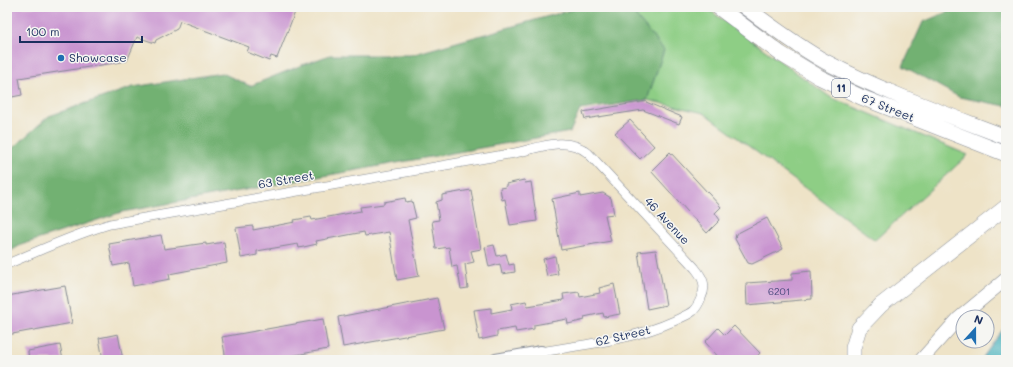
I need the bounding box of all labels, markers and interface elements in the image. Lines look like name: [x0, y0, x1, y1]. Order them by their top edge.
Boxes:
scale bar: [20, 18, 142, 44]
text: 100 m: [26, 23, 60, 39]
place label: Showcase: [69, 49, 127, 65]
marker: Showcase: [56, 53, 66, 63]
road number: 11: [832, 79, 850, 97]
street label: 67 Street: [859, 89, 917, 125]
street label: 63 Street: [257, 166, 315, 192]
street label: 46 Avenue: [642, 193, 694, 248]
house number: 6201: [768, 284, 790, 298]
north arrow: [955, 309, 995, 349]
text: N: [972, 311, 985, 328]
street label: 62 Street: [594, 321, 652, 349]

